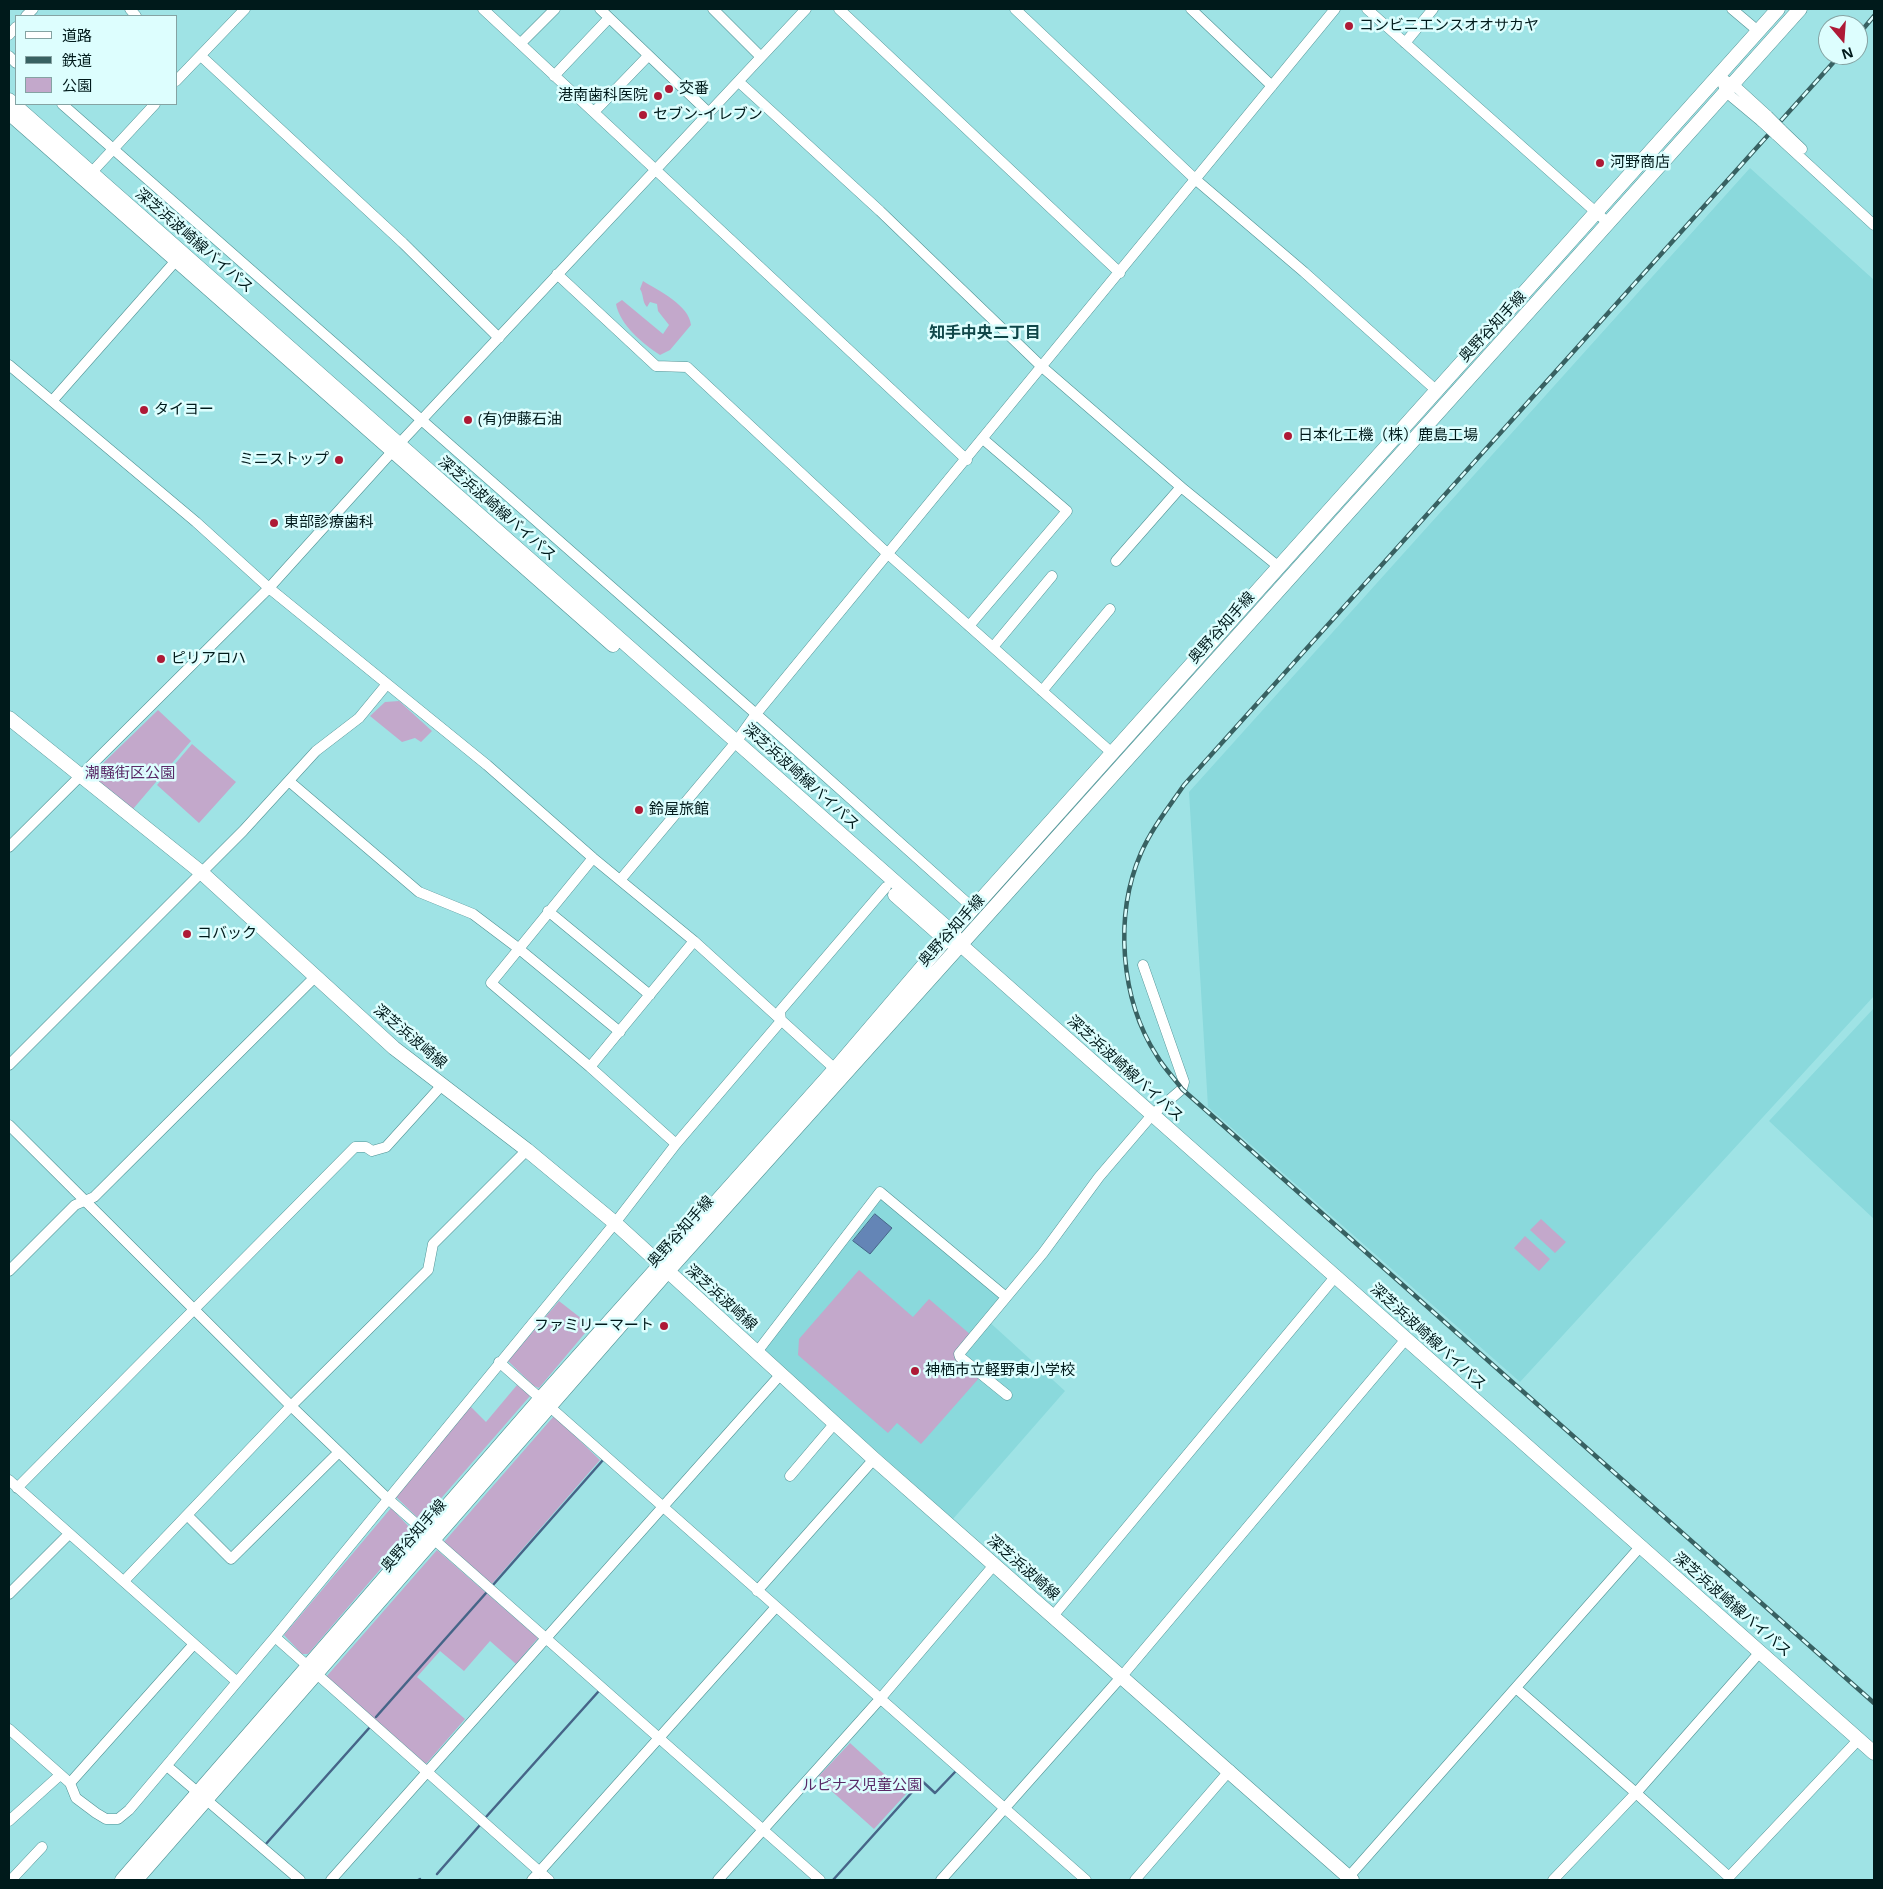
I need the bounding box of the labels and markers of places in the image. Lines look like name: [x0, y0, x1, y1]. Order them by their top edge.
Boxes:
place label: コンビニエンスオオサカヤ: [1359, 17, 1539, 35]
marker: コンビニエンスオオサカヤ: [1343, 20, 1355, 32]
place label: 交番: [679, 80, 709, 98]
marker: 交番: [663, 83, 675, 95]
place label: 港南歯科医院: [558, 87, 648, 105]
marker: 港南歯科医院: [652, 90, 664, 102]
place label: セブン-イレブン: [653, 106, 763, 124]
marker: セブン-イレブン: [637, 109, 649, 121]
place label: 河野商店: [1610, 154, 1670, 172]
marker: 河野商店: [1594, 157, 1606, 169]
place label: タイヨー: [154, 401, 214, 419]
marker: タイヨー: [138, 404, 150, 416]
place label: (有)伊藤石油: [478, 411, 562, 429]
marker: (有)伊藤石油: [462, 414, 474, 426]
place label: 日本化工機（株）鹿島工場: [1298, 427, 1478, 445]
marker: 日本化工機（株）鹿島工場: [1282, 430, 1294, 442]
place label: ミニストップ: [239, 451, 329, 469]
marker: ミニストップ: [333, 454, 345, 466]
place label: 東部診療歯科: [284, 514, 374, 532]
marker: 東部診療歯科: [268, 517, 280, 529]
place label: ピリアロハ: [171, 650, 246, 668]
marker: ピリアロハ: [155, 653, 167, 665]
place label: 鈴屋旅館: [649, 801, 709, 819]
marker: 鈴屋旅館: [633, 804, 645, 816]
place label: コバック: [197, 925, 257, 943]
marker: コバック: [181, 928, 193, 940]
place label: ファミリーマート: [534, 1317, 654, 1335]
marker: ファミリーマート: [658, 1320, 670, 1332]
place label: 神栖市立軽野東小学校: [925, 1362, 1075, 1380]
marker: 神栖市立軽野東小学校: [909, 1365, 921, 1377]

